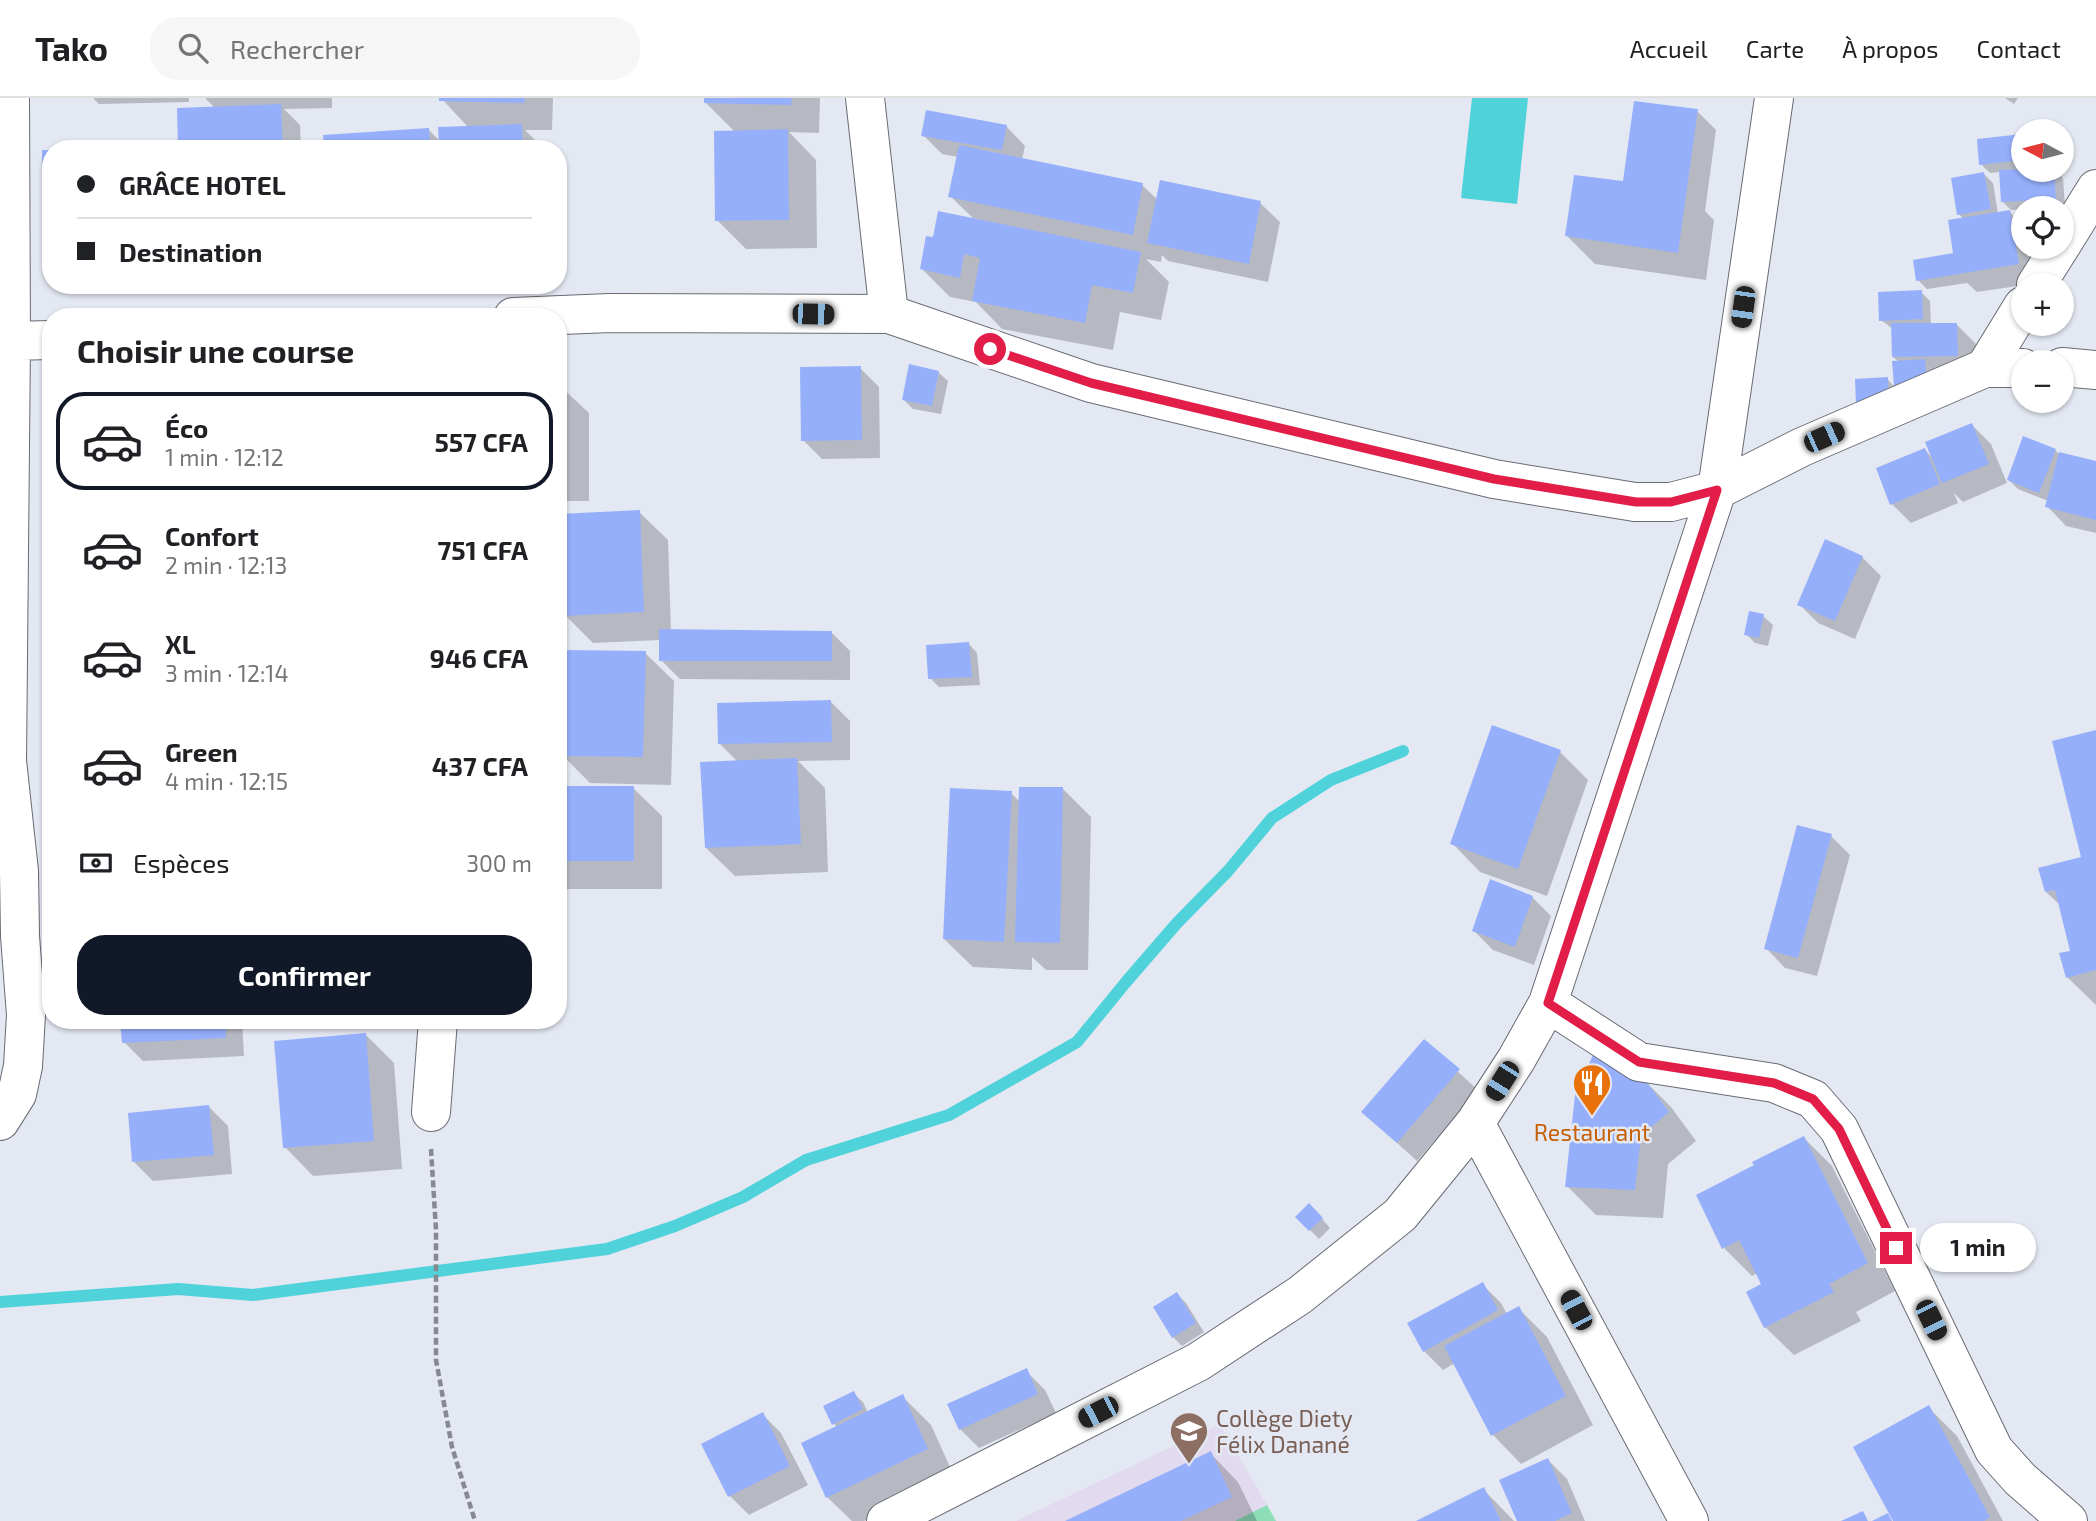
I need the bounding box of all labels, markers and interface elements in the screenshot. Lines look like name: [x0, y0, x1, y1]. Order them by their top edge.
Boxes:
search box: [150, 17, 640, 80]
text: Tako: [35, 28, 108, 68]
icon: search: [174, 29, 212, 67]
text: Rechercher: [230, 33, 364, 64]
text: Accueil: [1630, 34, 1708, 63]
text: Carte: [1746, 34, 1804, 63]
text: À propos: [1842, 34, 1939, 63]
text: Contact: [1977, 34, 2061, 63]
north arrow: [2011, 119, 2074, 182]
map controls: [2011, 119, 2074, 413]
text: GRÂCE HOTEL: [119, 169, 286, 200]
button: locate: [2011, 196, 2074, 259]
text: Destination: [119, 236, 262, 267]
button: +: [2011, 273, 2074, 336]
car: [1730, 285, 1757, 329]
car: [792, 303, 835, 325]
text: Choisir une course: [77, 331, 354, 369]
route start: [974, 333, 1006, 365]
button: −: [2011, 350, 2074, 413]
icon: car: [81, 410, 144, 473]
text: Éco: [165, 412, 208, 443]
car: [1801, 419, 1848, 455]
text: 557 CFA: [434, 426, 528, 457]
text: 1 min · 12:12: [165, 443, 284, 471]
icon: car: [81, 518, 144, 581]
text: Confort: [165, 520, 259, 551]
text: 751 CFA: [438, 534, 528, 565]
text: 2 min · 12:13: [165, 551, 287, 579]
icon: car: [81, 626, 144, 689]
text: XL: [165, 628, 196, 659]
text: 946 CFA: [430, 642, 528, 673]
text: 3 min · 12:14: [165, 659, 289, 687]
icon: car: [81, 734, 144, 797]
text: Green: [165, 736, 238, 767]
text: 437 CFA: [432, 750, 528, 781]
text: 4 min · 12:15: [165, 767, 288, 795]
icon: cash: [77, 844, 115, 882]
text: Espèces: [133, 847, 230, 878]
text: 300 m: [466, 849, 532, 877]
button: Confirmer: [77, 935, 532, 1015]
car: [1482, 1058, 1523, 1104]
restaurant icon: Restaurant: [1571, 1062, 1613, 1117]
place label: Restaurant: [1534, 1118, 1651, 1146]
callout: 1 min: [1920, 1224, 2036, 1272]
route end: [1880, 1232, 1912, 1264]
text: 1 min: [1950, 1233, 2006, 1261]
car: [1557, 1287, 1596, 1333]
car: [1913, 1297, 1950, 1343]
car: [1075, 1393, 1122, 1431]
place label: Collège Diety Félix Danané: [1216, 1404, 1353, 1458]
school or university icon: Collège Diety Félix Danané: [1168, 1410, 1210, 1465]

